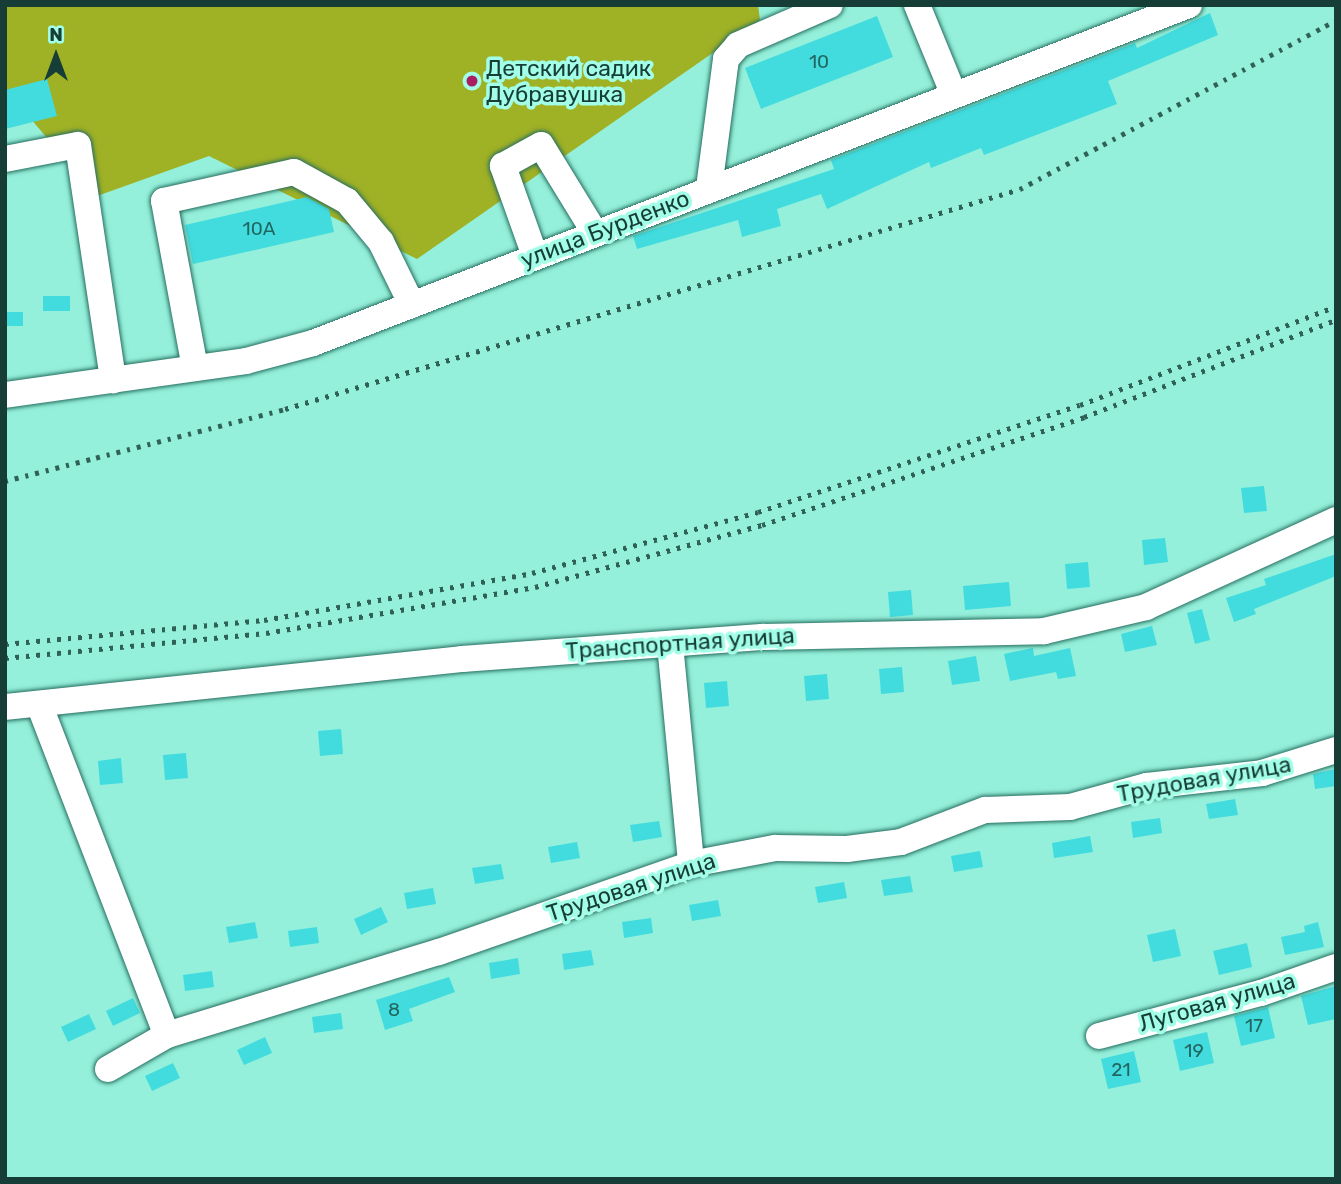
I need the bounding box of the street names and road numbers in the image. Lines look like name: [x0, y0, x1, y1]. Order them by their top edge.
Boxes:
street label: улица Бурденко: [517, 184, 693, 274]
street label: Транспортная улица: [564, 621, 796, 665]
street label: Трудовая улица: [1115, 750, 1293, 808]
street label: Трудовая улица: [543, 847, 719, 927]
street label: Луговая улица: [1136, 966, 1298, 1038]

